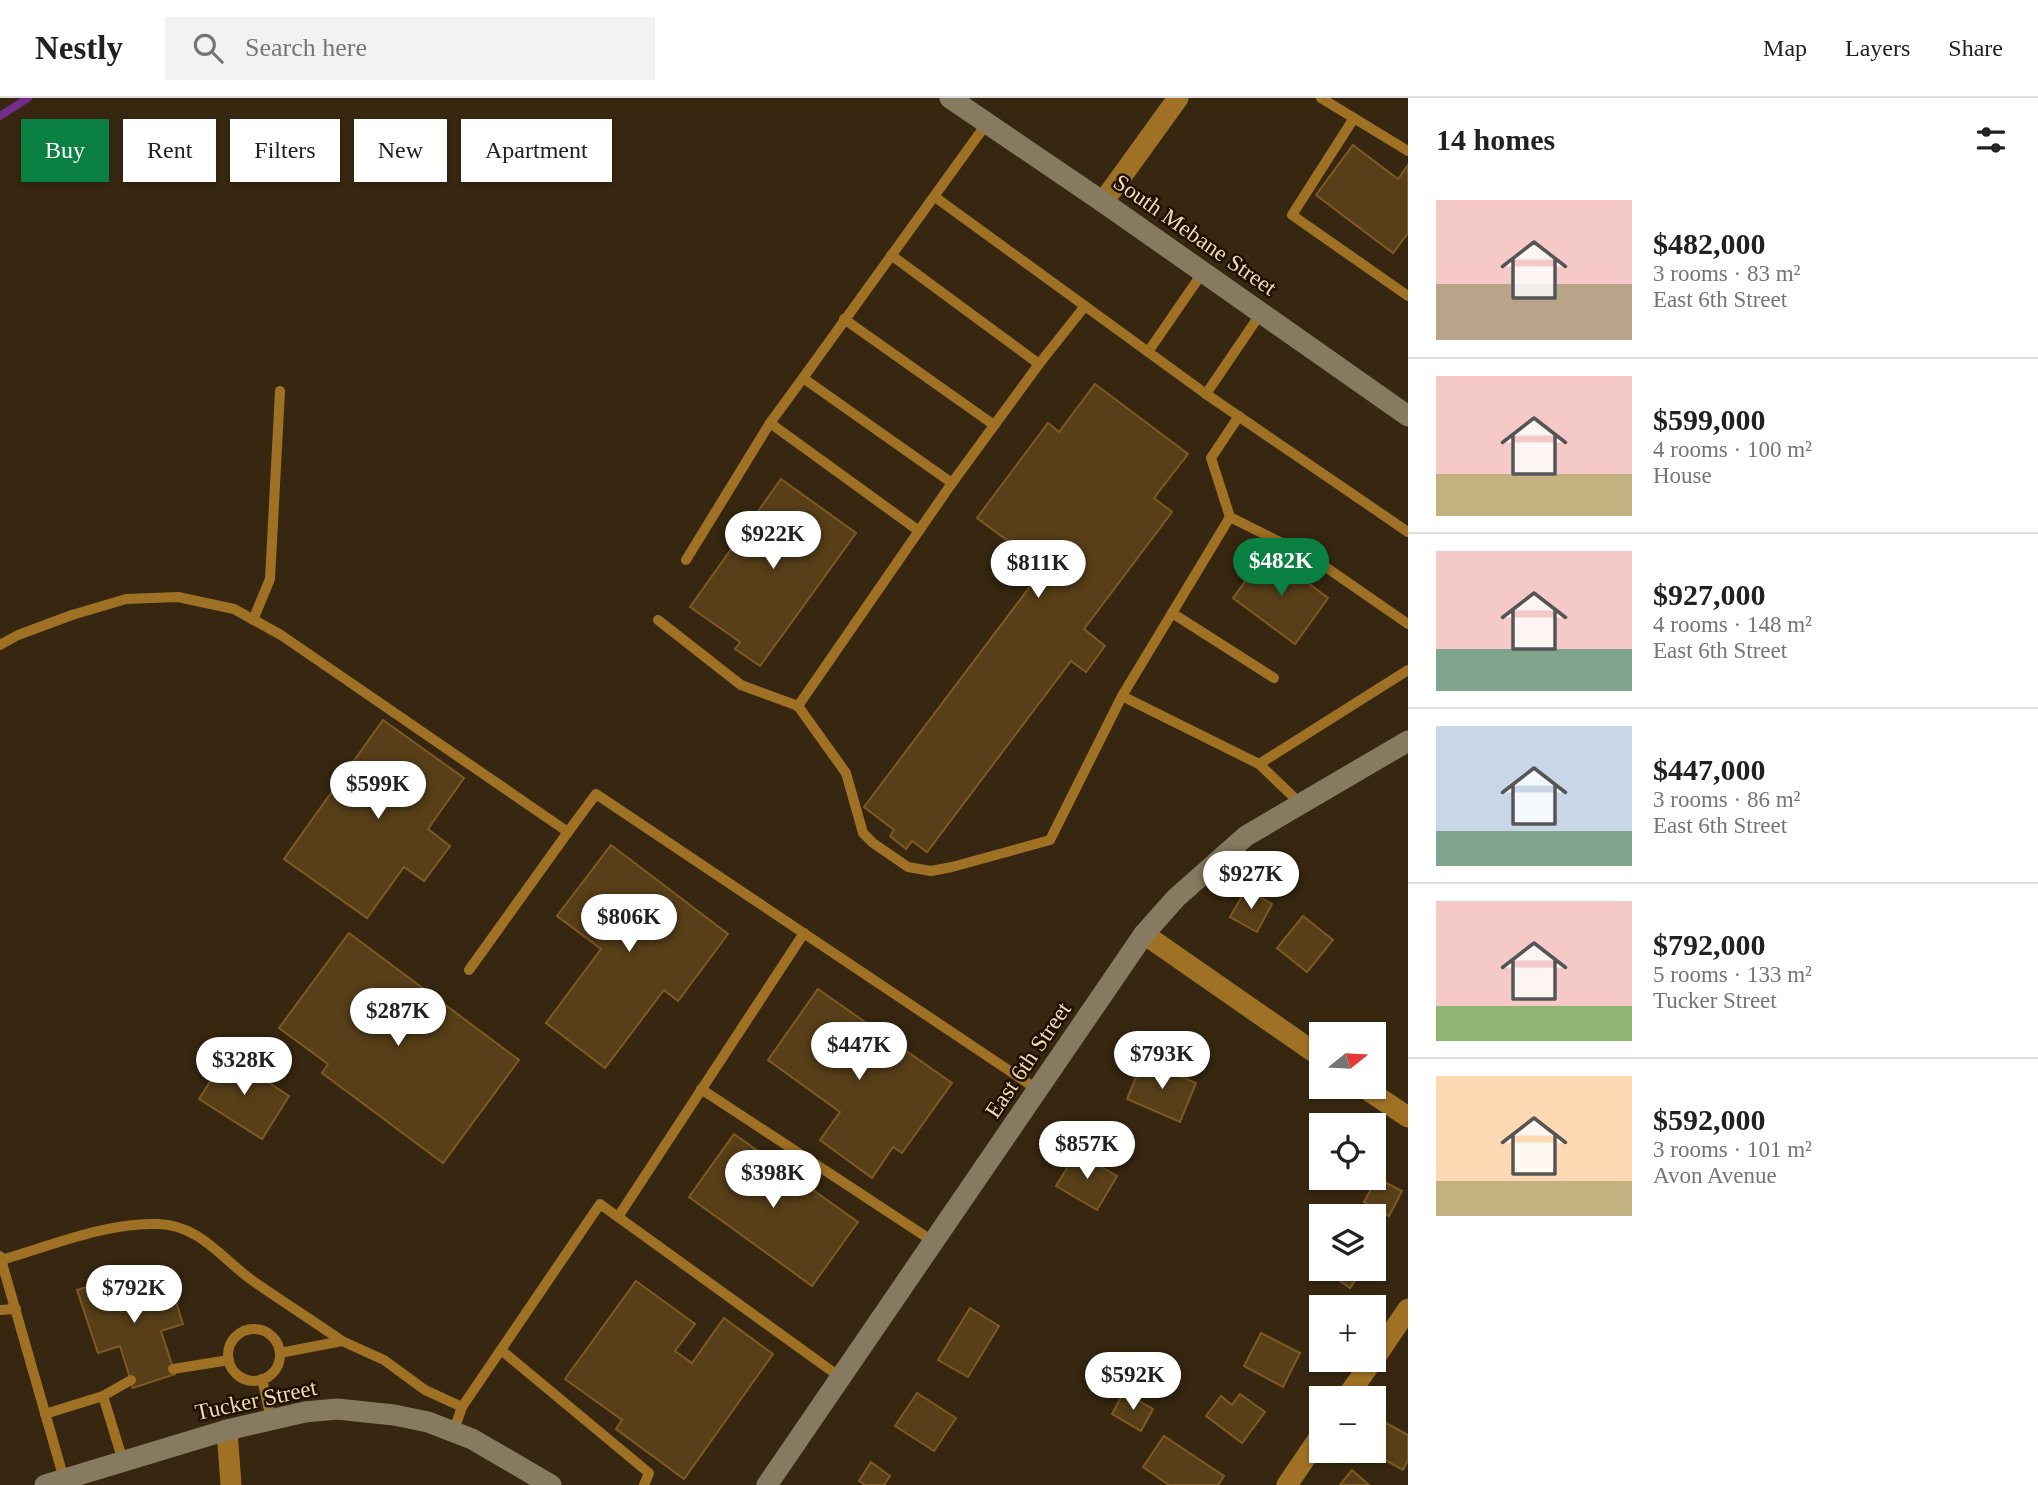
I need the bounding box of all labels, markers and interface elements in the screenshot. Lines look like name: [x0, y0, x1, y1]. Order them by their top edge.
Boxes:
search box: [165, 17, 655, 80]
icon: search: [189, 29, 227, 67]
text: Nestly: [35, 30, 123, 66]
text: Search here: [245, 33, 367, 62]
text: Map: [1763, 35, 1807, 61]
text: Layers: [1845, 35, 1910, 61]
text: Share: [1948, 35, 2003, 61]
chip: Buy: [21, 119, 109, 182]
chip: Rent: [123, 119, 216, 182]
chip: Filters: [230, 119, 340, 182]
chip: New: [354, 119, 447, 182]
chip: Apartment: [461, 119, 612, 182]
icon: filters: [1972, 121, 2010, 159]
text: 14 homes: [1436, 123, 1555, 156]
street label: South Mebane Street: [1109, 169, 1282, 301]
text: $482,000: [1653, 227, 1766, 260]
icon: home: [1492, 228, 1576, 312]
text: 3 rooms · 83 m²: [1653, 261, 1800, 286]
text: East 6th Street: [1653, 287, 1787, 312]
text: $599,000: [1653, 403, 1766, 436]
icon: home: [1492, 404, 1576, 488]
text: 4 rooms · 100 m²: [1653, 437, 1812, 462]
text: House: [1653, 463, 1712, 488]
pin: $922K: [724, 512, 822, 571]
text: $922K: [741, 521, 805, 546]
pin: $482K: [1232, 538, 1330, 598]
pin: $811K: [989, 540, 1087, 600]
text: $482K: [1249, 548, 1313, 573]
text: $811K: [1007, 550, 1069, 575]
text: $927,000: [1653, 578, 1766, 611]
icon: home: [1492, 579, 1576, 663]
text: 4 rooms · 148 m²: [1653, 612, 1812, 637]
text: East 6th Street: [1653, 638, 1787, 663]
text: $447,000: [1653, 753, 1766, 786]
icon: home: [1492, 754, 1576, 838]
pin: $599K: [329, 762, 427, 821]
text: $599K: [346, 771, 410, 796]
text: 3 rooms · 86 m²: [1653, 787, 1800, 812]
text: East 6th Street: [1653, 813, 1787, 838]
pin: $927K: [1202, 852, 1300, 911]
text: $927K: [1219, 861, 1283, 886]
pin: $806K: [580, 894, 678, 954]
text: $806K: [597, 904, 661, 929]
text: $792,000: [1653, 928, 1766, 961]
icon: home: [1492, 929, 1576, 1013]
text: 5 rooms · 133 m²: [1653, 962, 1812, 987]
pin: $287K: [349, 988, 447, 1048]
text: Tucker Street: [1653, 988, 1777, 1013]
street label: East 6th Street: [980, 997, 1076, 1123]
text: $287K: [366, 998, 430, 1023]
north arrow: [1309, 1022, 1386, 1099]
map controls: [1309, 1022, 1386, 1463]
pin: $447K: [810, 1023, 908, 1082]
text: $447K: [827, 1032, 891, 1057]
pin: $793K: [1113, 1032, 1211, 1091]
pin: $328K: [195, 1038, 293, 1097]
text: $793K: [1130, 1041, 1194, 1066]
text: $328K: [212, 1047, 276, 1072]
text: $592,000: [1653, 1103, 1766, 1136]
icon: home: [1492, 1104, 1576, 1188]
button: locate: [1309, 1113, 1386, 1190]
pin: $857K: [1038, 1122, 1136, 1181]
text: $857K: [1055, 1131, 1119, 1156]
text: 3 rooms · 101 m²: [1653, 1137, 1812, 1162]
pin: $398K: [724, 1150, 822, 1210]
text: $398K: [741, 1160, 805, 1185]
text: Avon Avenue: [1653, 1163, 1777, 1188]
button: layers: [1309, 1204, 1386, 1281]
pin: $792K: [85, 1266, 183, 1325]
text: $792K: [102, 1275, 166, 1300]
button: +: [1309, 1295, 1386, 1372]
pin: $592K: [1084, 1352, 1182, 1412]
text: $592K: [1101, 1362, 1165, 1387]
street label: Tucker Street: [193, 1375, 320, 1425]
button: −: [1309, 1386, 1386, 1463]

